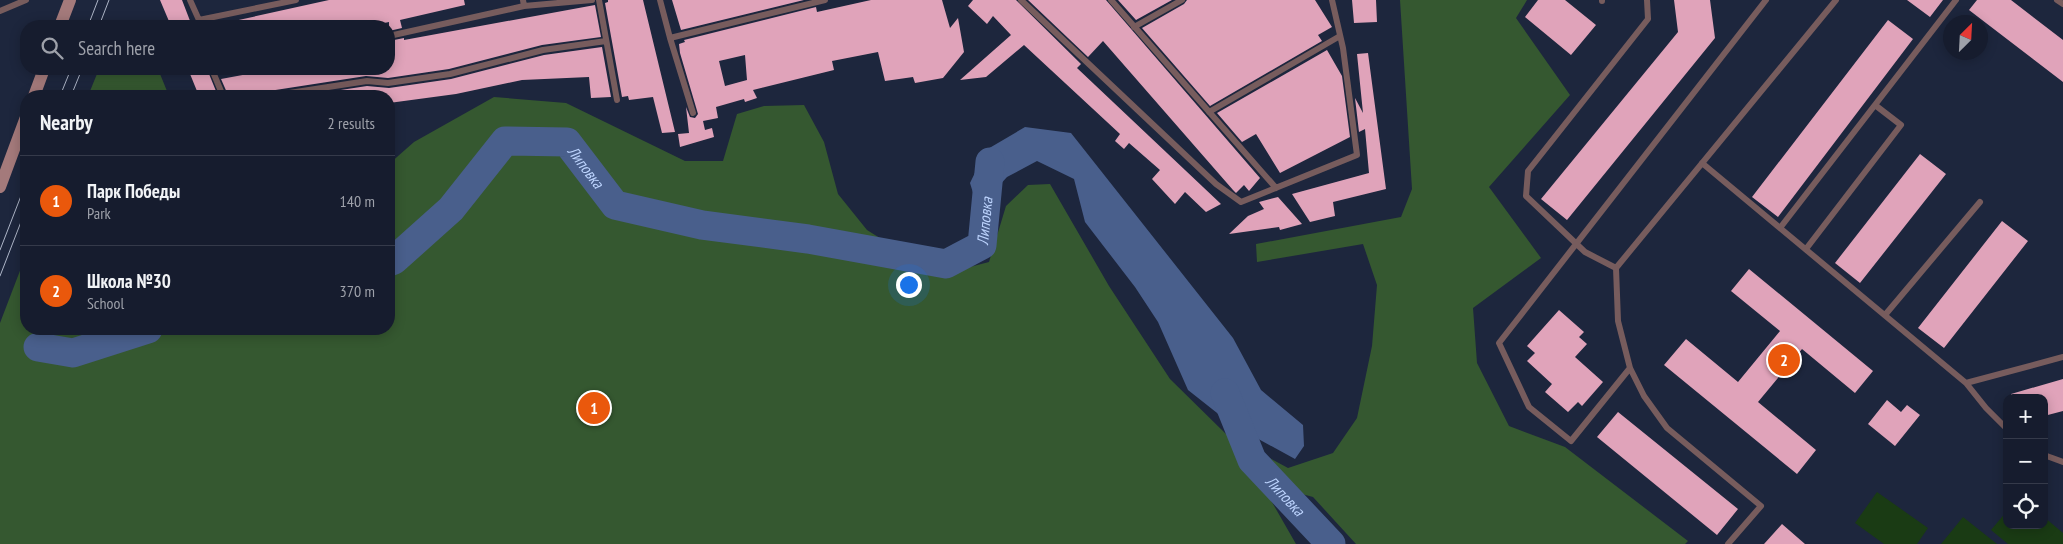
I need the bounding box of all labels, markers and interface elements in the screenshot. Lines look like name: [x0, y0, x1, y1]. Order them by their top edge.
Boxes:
north arrow: [1943, 15, 1988, 60]
search box: [20, 20, 395, 75]
icon: search: [38, 34, 66, 62]
text: Search here: [78, 36, 155, 60]
text: Nearby: [40, 109, 93, 136]
text: 2 results: [328, 113, 375, 133]
water label: Липовка: [563, 141, 609, 193]
text: Парк Победы: [87, 179, 180, 203]
text: 1: [52, 191, 60, 211]
text: 140 m: [340, 191, 375, 211]
water label: Липовка: [972, 195, 997, 247]
text: Park: [87, 203, 111, 223]
text: Школа №30: [87, 269, 171, 293]
your location: [896, 272, 922, 298]
text: 2: [52, 281, 60, 301]
text: 370 m: [340, 281, 375, 301]
text: School: [87, 293, 124, 313]
pin: 2: [1768, 341, 1800, 379]
pin: 1: [578, 389, 610, 427]
map controls: [2003, 394, 2048, 529]
button: +: [2003, 394, 2048, 439]
button: −: [2003, 439, 2048, 484]
water label: Липовка: [1261, 470, 1310, 521]
button: locate: [2003, 484, 2048, 529]

